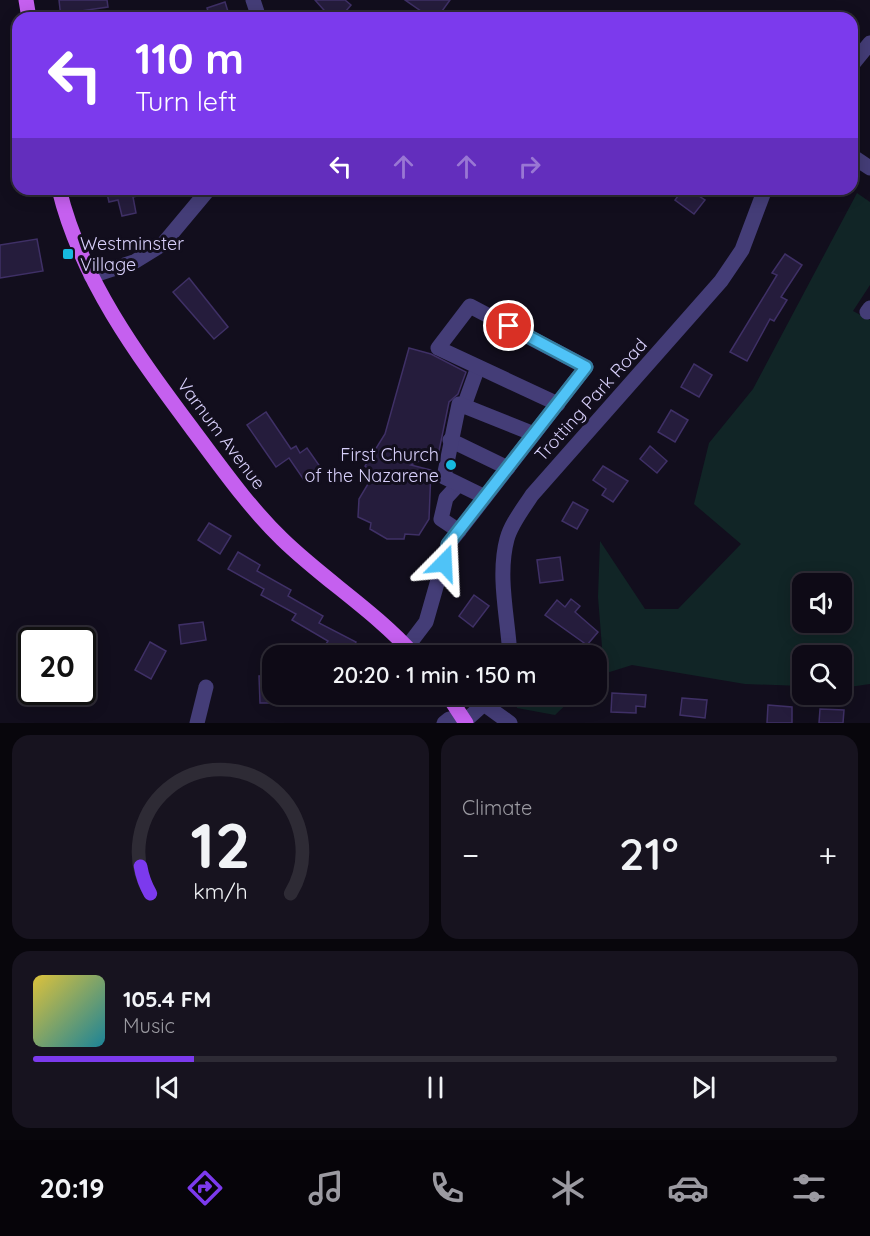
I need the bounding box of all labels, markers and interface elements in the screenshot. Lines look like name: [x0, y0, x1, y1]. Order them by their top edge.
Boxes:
text: 110 m: [135, 32, 244, 85]
icon: left: [36, 36, 114, 114]
text: Turn left: [135, 84, 237, 118]
icon: left: [324, 150, 357, 183]
icon: ahead: [387, 150, 420, 183]
icon: ahead: [450, 150, 483, 183]
icon: right: [513, 150, 546, 183]
place label: Westminster Village: [80, 232, 184, 276]
marker: Westminster Village: [61, 247, 75, 261]
pin: [483, 300, 534, 351]
icon: arrive: [492, 309, 525, 342]
street label: Trotting Park Road: [529, 333, 652, 466]
street label: Varnum Avenue: [172, 374, 271, 494]
place label: First Church of the Nazarene: [305, 443, 439, 487]
marker: First Church of the Nazarene: [444, 458, 458, 472]
position arrow: [412, 531, 476, 595]
map controls: [792, 573, 852, 705]
button: sound: [792, 573, 852, 633]
speed limit sign: 20: [18, 627, 96, 705]
button: search: [792, 645, 852, 705]
text: 20:20 · 1 min · 150 m: [332, 661, 537, 689]
text: Climate: [462, 795, 532, 820]
text: 12: [191, 806, 250, 884]
text: 21°: [619, 825, 678, 881]
text: −: [462, 834, 479, 875]
text: +: [818, 834, 837, 875]
text: km/h: [193, 878, 248, 904]
text: 105.4 FM: [123, 985, 211, 1013]
text: Music: [123, 1013, 175, 1038]
icon: previous: [151, 1071, 184, 1104]
icon: pause: [419, 1071, 452, 1104]
icon: next: [687, 1071, 720, 1104]
icon: directions: [184, 1167, 226, 1209]
icon: music: [305, 1167, 347, 1209]
icon: phone: [426, 1167, 468, 1209]
icon: climate: [547, 1167, 589, 1209]
icon: car: [667, 1167, 709, 1209]
icon: filters: [788, 1167, 830, 1209]
text: 20:19: [39, 1171, 105, 1205]

